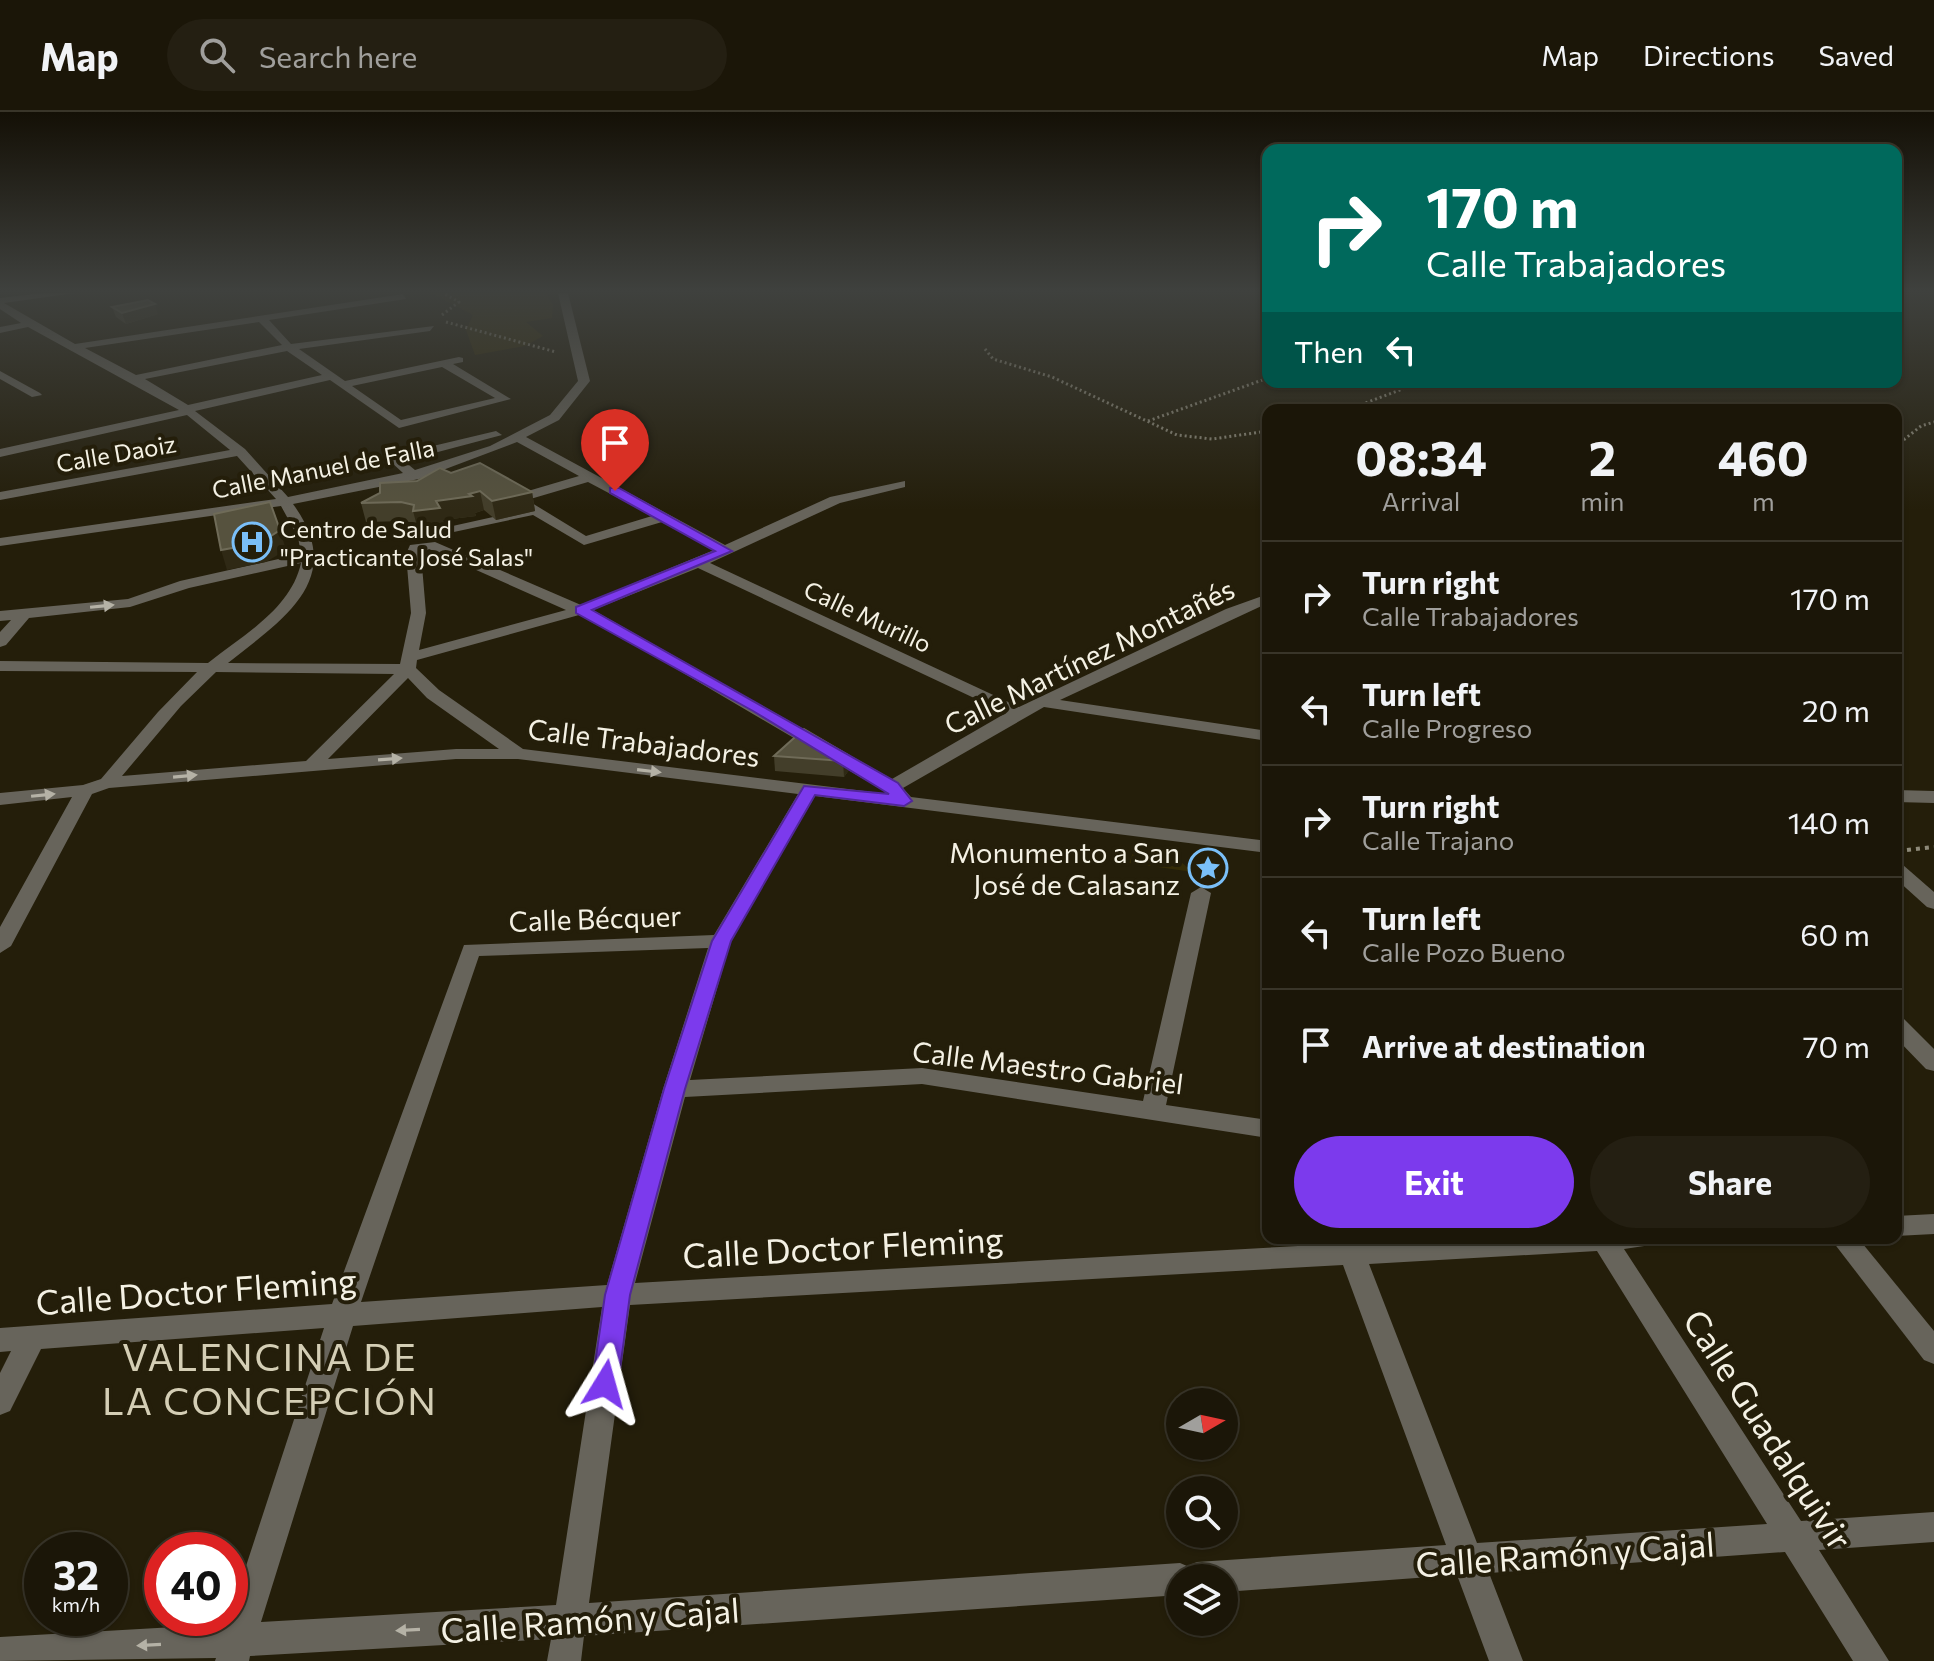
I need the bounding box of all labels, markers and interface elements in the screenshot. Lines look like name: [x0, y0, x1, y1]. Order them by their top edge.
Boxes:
search box: [167, 19, 727, 91]
text: Map: [40, 32, 119, 79]
icon: search: [195, 33, 239, 77]
text: Search here: [259, 37, 417, 74]
text: Map: [1541, 38, 1599, 72]
text: Directions: [1643, 38, 1774, 72]
text: Saved: [1818, 38, 1894, 72]
text: 170 m: [1426, 171, 1579, 240]
icon: right: [1294, 176, 1398, 280]
text: Calle Trabajadores: [1426, 240, 1726, 284]
icon: left: [1379, 328, 1423, 372]
text: Then: [1294, 332, 1363, 369]
pin: [581, 409, 649, 491]
icon: arrive: [593, 421, 637, 465]
text: 08:34: [1355, 427, 1487, 486]
text: 2: [1589, 427, 1616, 486]
text: 460: [1718, 427, 1809, 486]
street label: Calle Daoiz: [54, 428, 178, 478]
street label: Calle Manuel de Falla: [209, 432, 437, 504]
text: Arrival: [1382, 485, 1460, 516]
text: min: [1580, 485, 1625, 516]
text: m: [1752, 485, 1775, 516]
place label: Centro de Salud "Practicante José Salas": [280, 514, 533, 571]
hospital icon: Centro de Salud "Practicante José Salas": [231, 521, 273, 563]
text: Turn right: [1362, 563, 1499, 600]
street label: Calle Martínez Montañés: [938, 571, 1240, 741]
street label: Calle Murillo: [800, 574, 936, 658]
icon: right: [1294, 575, 1338, 619]
text: 170 m: [1790, 579, 1870, 616]
one-way arrow: [90, 599, 115, 612]
text: Calle Trabajadores: [1362, 600, 1579, 631]
text: Turn left: [1362, 675, 1481, 712]
icon: left: [1294, 687, 1338, 731]
text: 20 m: [1802, 691, 1870, 728]
street label: Calle Trabajadores: [526, 711, 762, 773]
text: Calle Progreso: [1362, 712, 1532, 743]
one-way arrow: [378, 752, 403, 765]
one-way arrow: [636, 764, 661, 777]
one-way arrow: [173, 769, 198, 782]
text: Turn right: [1362, 787, 1499, 824]
one-way arrow: [31, 788, 56, 801]
icon: right: [1294, 799, 1338, 843]
text: 140 m: [1788, 803, 1870, 840]
text: Calle Trajano: [1362, 824, 1514, 855]
place label: Monumento a San José de Calasanz: [949, 835, 1180, 901]
place icon: Monumento a San José de Calasanz: [1187, 847, 1229, 889]
street label: Calle Bécquer: [508, 898, 682, 938]
text: Turn left: [1362, 899, 1481, 936]
icon: left: [1294, 911, 1338, 955]
text: 60 m: [1800, 915, 1870, 952]
text: Calle Pozo Bueno: [1362, 936, 1566, 967]
icon: arrive: [1294, 1023, 1338, 1067]
text: Arrive at destination: [1362, 1027, 1646, 1064]
text: 70 m: [1803, 1027, 1870, 1064]
street label: Calle Maestro Gabriel: [910, 1033, 1186, 1101]
button: Exit: [1294, 1136, 1574, 1228]
button: Share: [1590, 1136, 1870, 1228]
street label: Calle Doctor Fleming: [681, 1217, 1005, 1275]
street label: Calle Doctor Fleming: [34, 1258, 358, 1322]
street label: Calle Guadalquivir: [1676, 1301, 1862, 1557]
district label: VALENCINA DE LA CONCEPCIÓN: [102, 1332, 438, 1423]
position arrow: [563, 1342, 647, 1426]
north arrow: [1166, 1388, 1238, 1460]
map controls: [1166, 1388, 1238, 1636]
button: search: [1166, 1476, 1238, 1548]
street label: Calle Ramón y Cajal: [1414, 1522, 1716, 1584]
speed limit sign: 40: [144, 1532, 248, 1636]
text: 32: [53, 1549, 99, 1598]
button: layers: [1166, 1564, 1238, 1636]
street label: Calle Ramón y Cajal: [439, 1588, 741, 1650]
text: km/h: [52, 1592, 100, 1616]
one-way arrow: [395, 1624, 420, 1637]
one-way arrow: [136, 1639, 161, 1652]

